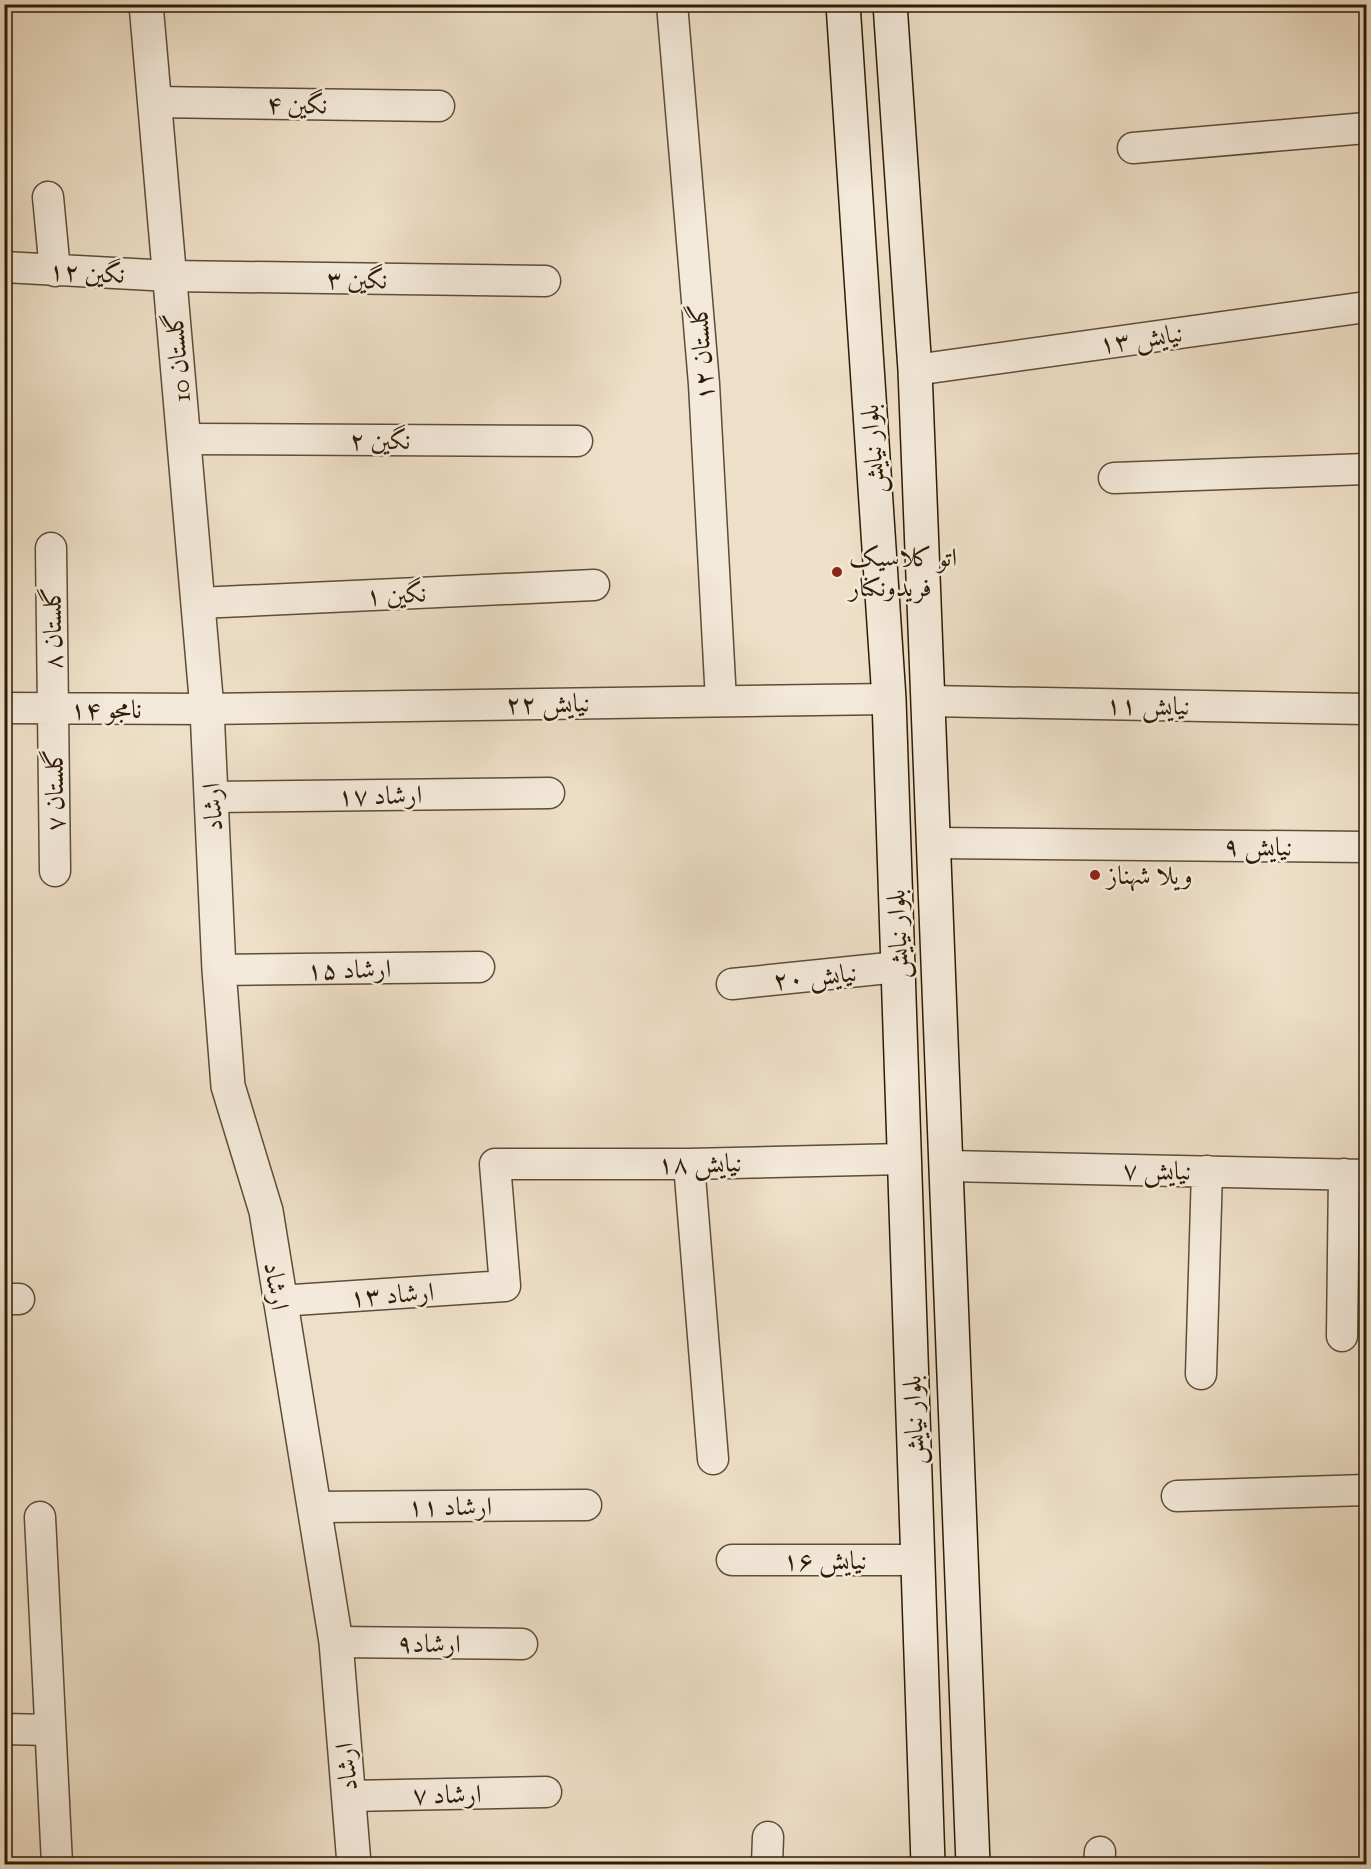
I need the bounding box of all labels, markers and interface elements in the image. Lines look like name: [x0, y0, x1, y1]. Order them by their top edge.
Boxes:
street label: نگین ۴: [266, 87, 328, 126]
street label: نگین ۱۲: [48, 254, 126, 295]
street label: نگین ۳: [326, 262, 388, 301]
street label: گلستان ۱۲: [682, 302, 725, 402]
street label: گلستان 10: [157, 310, 202, 403]
street label: نیایش ۱۳: [1097, 316, 1186, 365]
street label: بلوار نیایش: [853, 403, 896, 495]
street label: نگین ۲: [350, 424, 410, 461]
place label: اتو کلاسیک فریدونکنار: [846, 541, 957, 608]
marker: اتو کلاسیک فریدونکنار: [830, 565, 844, 579]
street label: نگین ۱: [365, 576, 427, 617]
street label: گلستان ۸: [35, 586, 74, 670]
street label: نیایش ۲۲: [506, 686, 590, 725]
street label: نیایش ۱۱: [1106, 688, 1190, 727]
street label: نامجو ۱۴: [70, 693, 142, 730]
street label: گلستان ۷: [37, 748, 76, 832]
street label: ارشاد ۱۷: [338, 778, 423, 817]
street label: ارشاد: [195, 782, 234, 832]
street label: نیایش ۹: [1223, 829, 1293, 868]
place label: ویلا شهناز: [1104, 859, 1193, 896]
marker: ویلا شهناز: [1088, 868, 1102, 882]
street label: بلوار نیایش: [879, 889, 920, 979]
street label: ارشاد ۱۵: [307, 952, 392, 991]
street label: نیایش ۲۰: [772, 956, 859, 1001]
street label: نیایش ۱۸: [658, 1146, 742, 1185]
street label: نیایش ۷: [1122, 1153, 1192, 1192]
street label: ارشاد: [252, 1260, 297, 1313]
street label: ارشاد ۱۳: [349, 1275, 436, 1318]
street label: بلوار نیایش: [895, 1375, 936, 1465]
street label: ارشاد ۱۱: [408, 1490, 492, 1527]
street label: نیایش ۱۶: [783, 1544, 867, 1581]
street label: ارشاد۹: [397, 1626, 461, 1665]
street label: ارشاد: [328, 1741, 369, 1793]
street label: ارشاد ۷: [412, 1777, 482, 1816]

